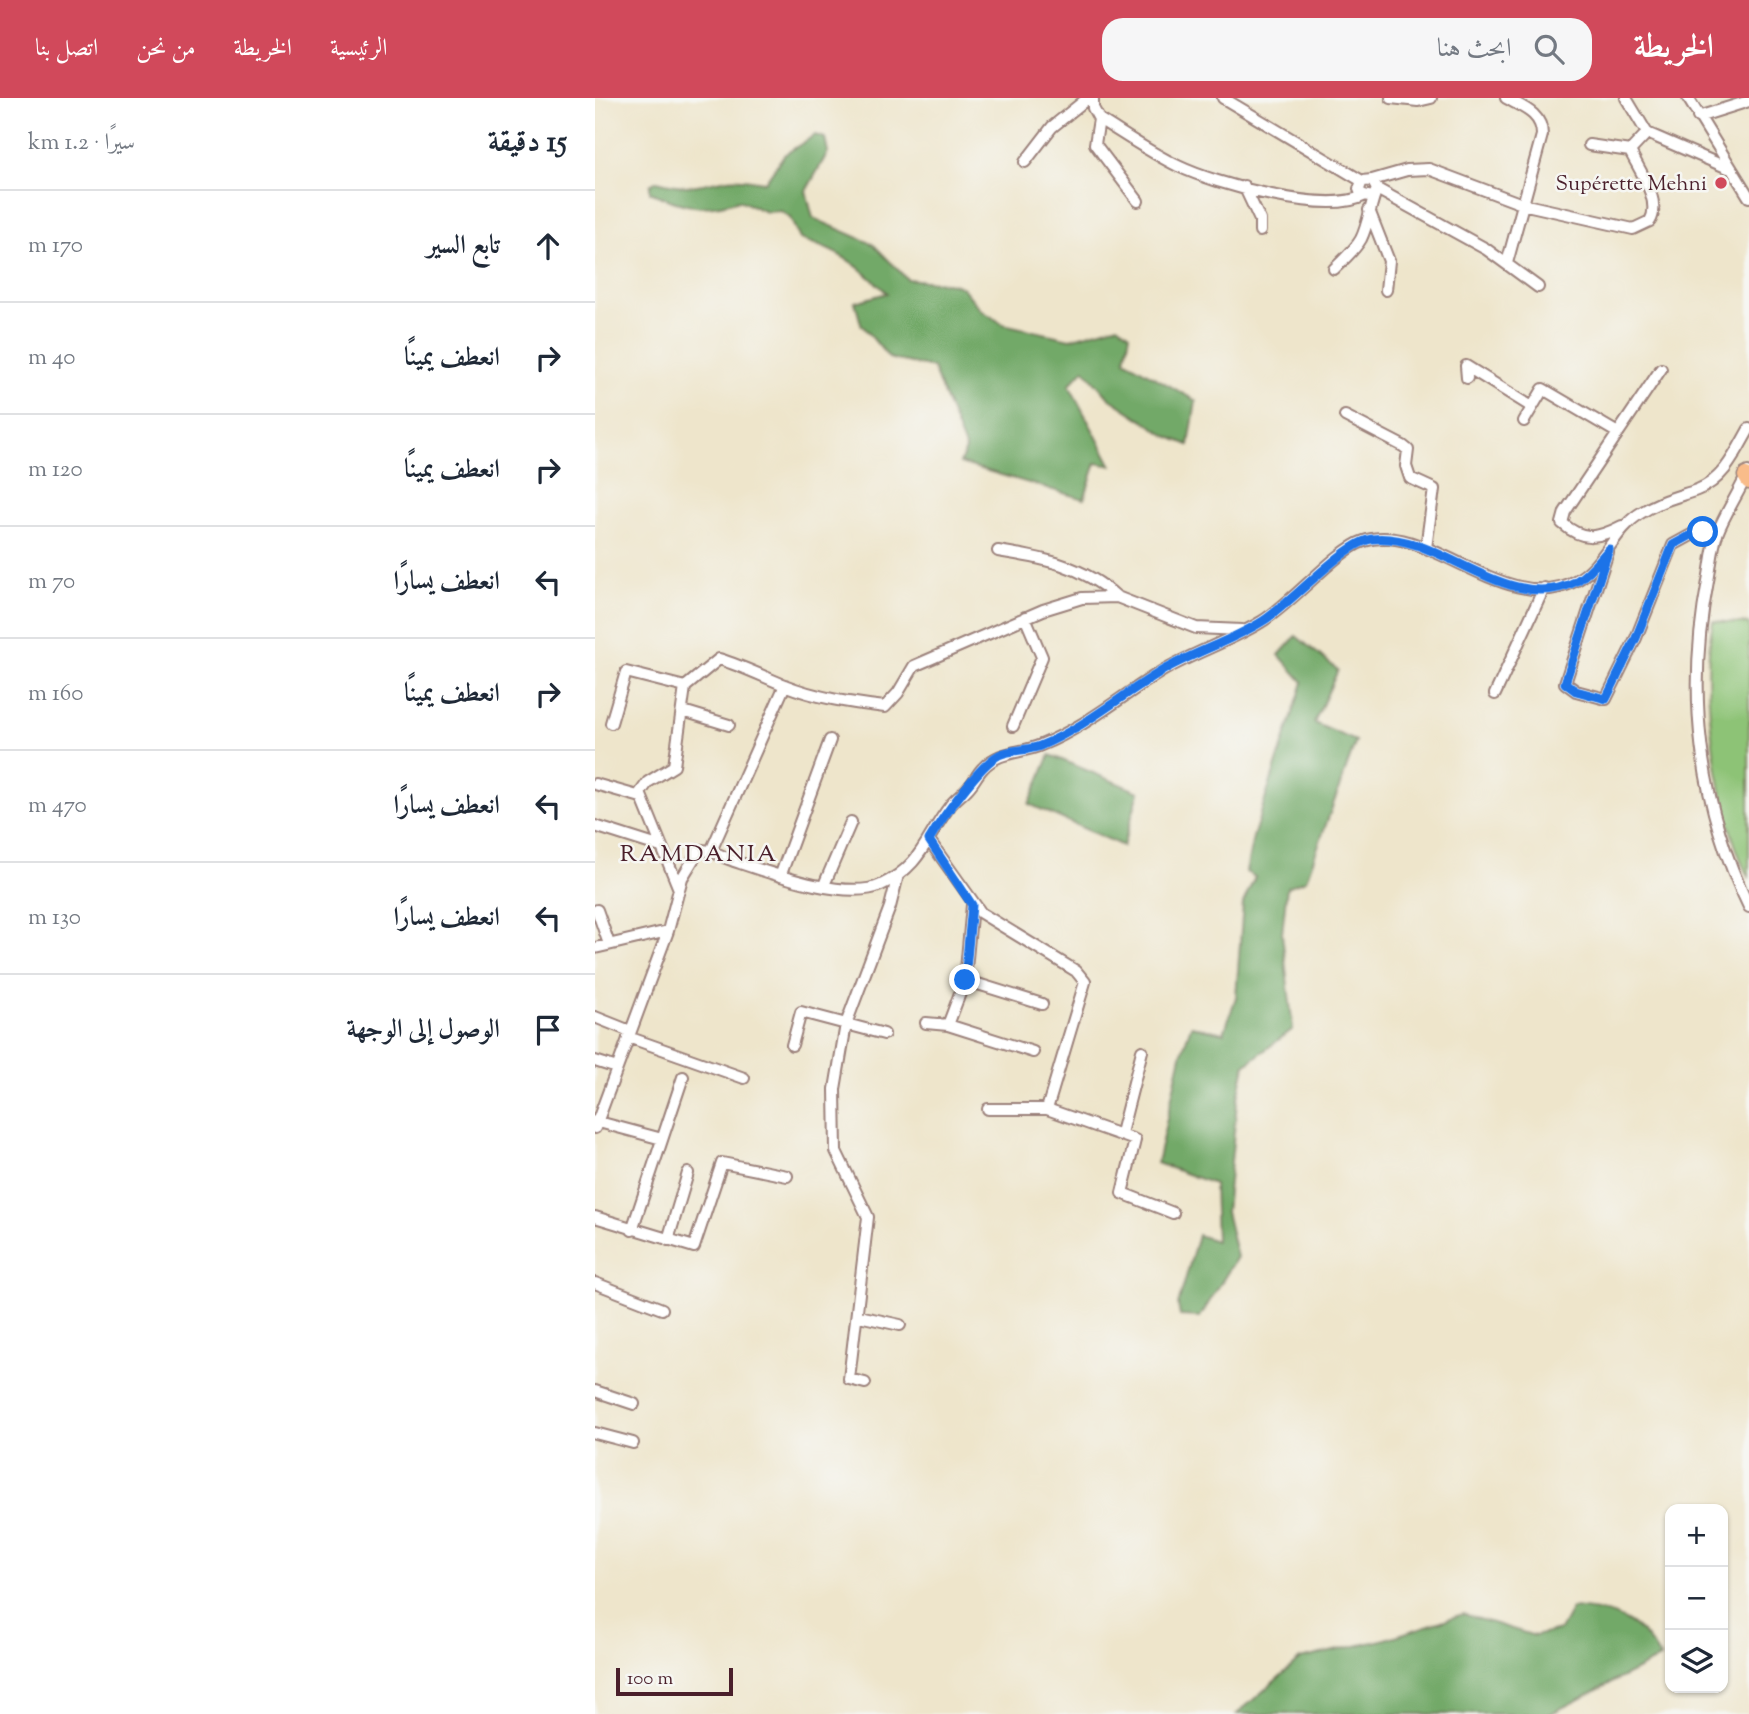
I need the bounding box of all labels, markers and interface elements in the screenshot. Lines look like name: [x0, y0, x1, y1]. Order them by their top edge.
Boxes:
search box: [1102, 18, 1592, 81]
text: الخريطة: [1634, 25, 1714, 73]
icon: search: [1530, 30, 1568, 68]
text: ابحث هنا: [1437, 31, 1512, 68]
text: اتصل بنا: [35, 32, 98, 66]
text: من نحن: [136, 32, 196, 66]
text: الخريطة: [234, 32, 292, 66]
text: الرئيسية: [330, 32, 388, 66]
text: 15 دقيقة: [488, 122, 567, 165]
text: سيرًا · 1.2 km: [28, 127, 135, 160]
place label: Supérette Mehni: [1555, 170, 1707, 200]
marker: Supérette Mehni: [1713, 175, 1729, 191]
icon: ahead: [529, 227, 567, 265]
text: تابع السير: [427, 228, 500, 265]
text: 170 m: [28, 230, 83, 263]
icon: right: [529, 339, 567, 377]
text: انعطف يمينًا: [404, 340, 500, 377]
text: 40 m: [28, 342, 76, 375]
icon: right: [529, 451, 567, 489]
text: انعطف يمينًا: [404, 452, 500, 489]
text: 120 m: [28, 454, 83, 487]
route start: [1687, 516, 1718, 547]
icon: left: [529, 563, 567, 601]
text: انعطف يسارًا: [393, 564, 500, 601]
text: 70 m: [28, 566, 75, 599]
icon: right: [529, 675, 567, 713]
text: انعطف يمينًا: [404, 676, 500, 713]
text: 160 m: [28, 678, 83, 711]
icon: left: [529, 787, 567, 825]
text: انعطف يسارًا: [393, 788, 500, 825]
text: 470 m: [28, 790, 87, 823]
district label: RAMDANIA: [620, 838, 778, 872]
icon: left: [529, 899, 567, 937]
text: انعطف يسارًا: [393, 900, 500, 937]
text: 130 m: [28, 902, 81, 935]
route end: [949, 964, 980, 995]
icon: arrive: [529, 1011, 567, 1049]
text: الوصول إلى الوجهة: [346, 1012, 500, 1049]
map controls: [1665, 1504, 1728, 1693]
button: +: [1665, 1504, 1728, 1567]
button: −: [1665, 1567, 1728, 1630]
button: layers: [1665, 1630, 1728, 1693]
scale bar: [616, 1665, 733, 1697]
text: 100 m: [627, 1666, 673, 1693]

